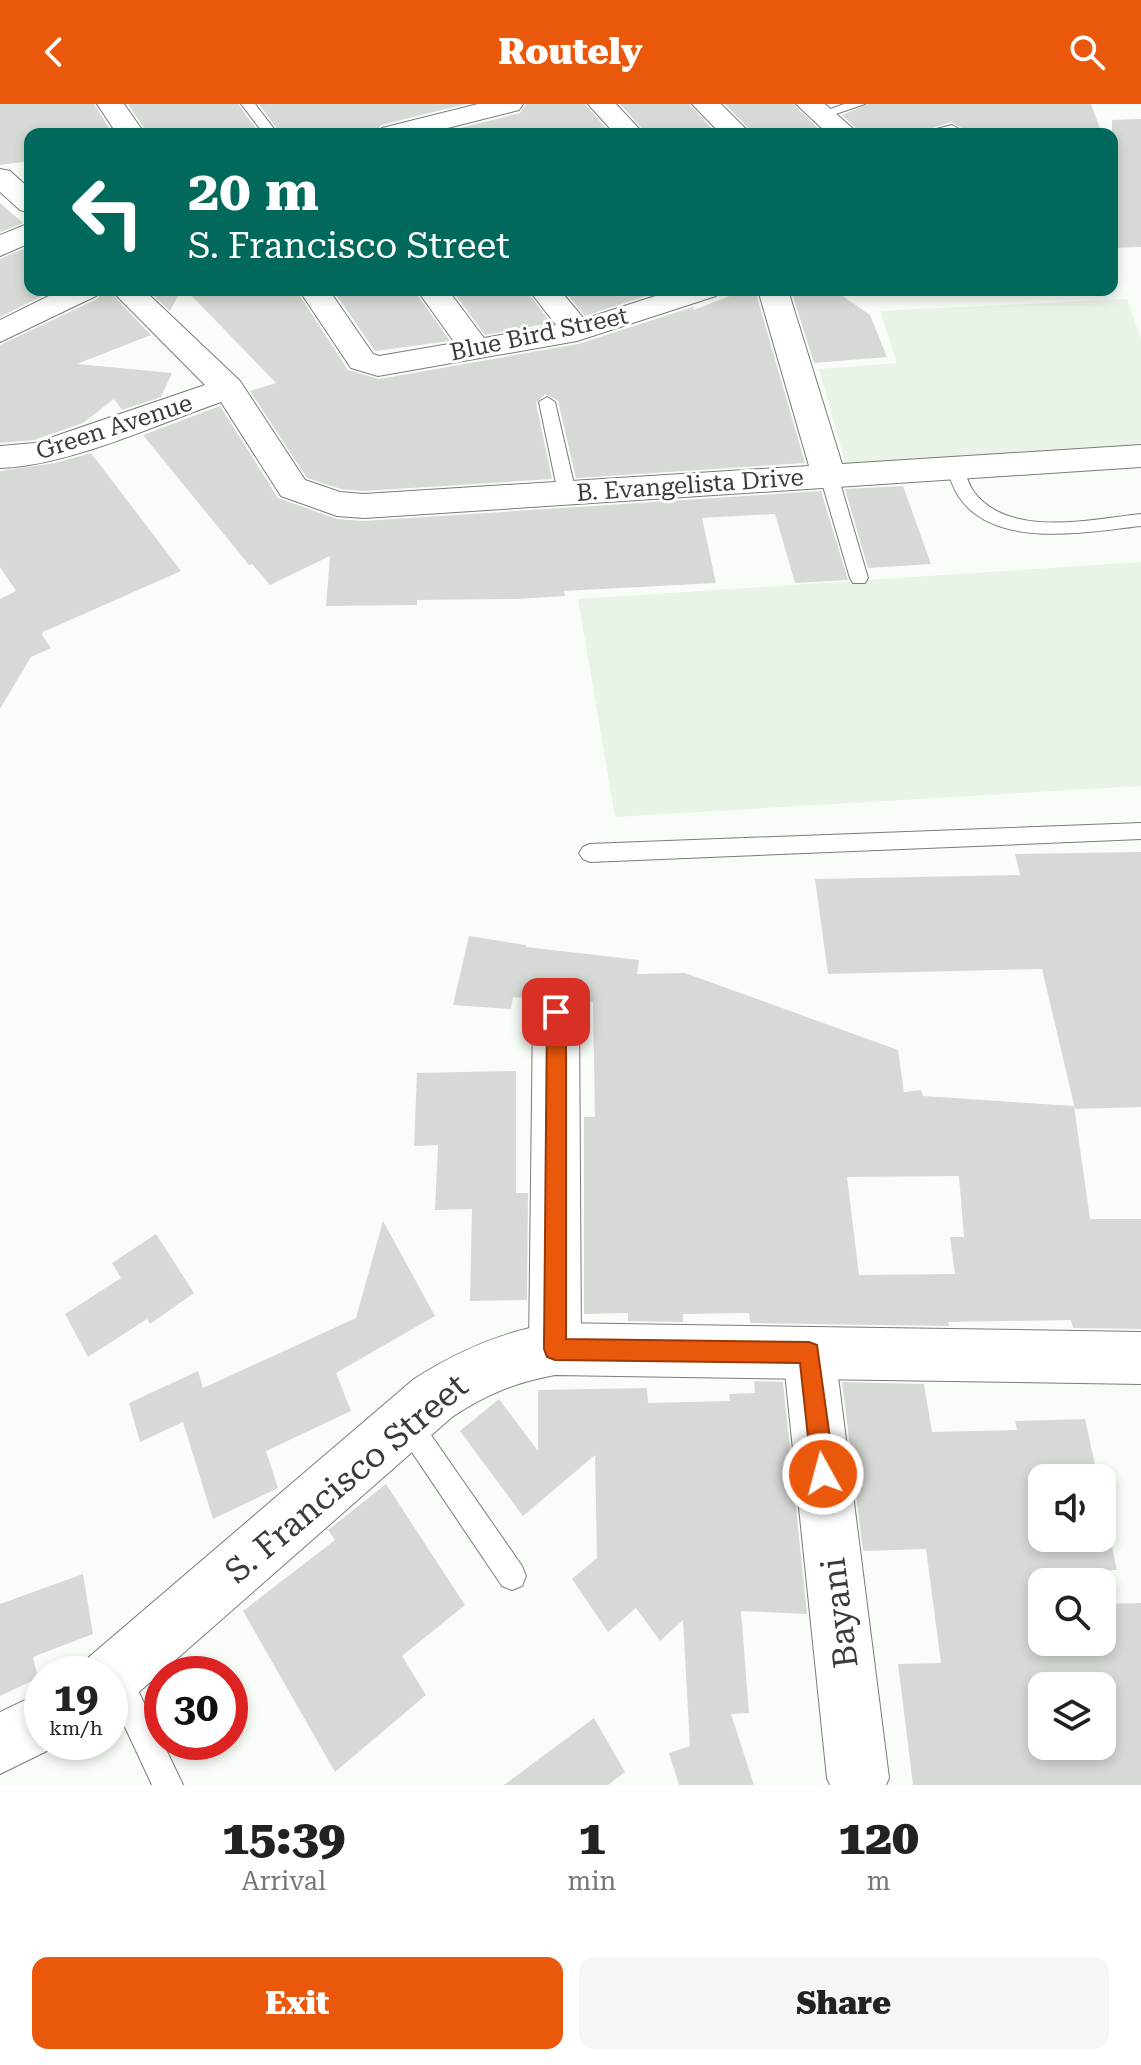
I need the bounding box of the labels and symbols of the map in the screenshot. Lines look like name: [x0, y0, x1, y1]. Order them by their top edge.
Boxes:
street label: Blue Bird Street: [447, 301, 631, 367]
street label: Green Avenue: [32, 389, 196, 465]
street label: B. Evangelista Drive: [575, 463, 805, 507]
pin: [522, 978, 590, 1046]
street label: S. Francisco Street: [217, 1365, 475, 1591]
position arrow: [781, 1432, 865, 1516]
street label: Bayani: [812, 1555, 866, 1670]
speed limit sign: 30: [144, 1656, 248, 1760]

